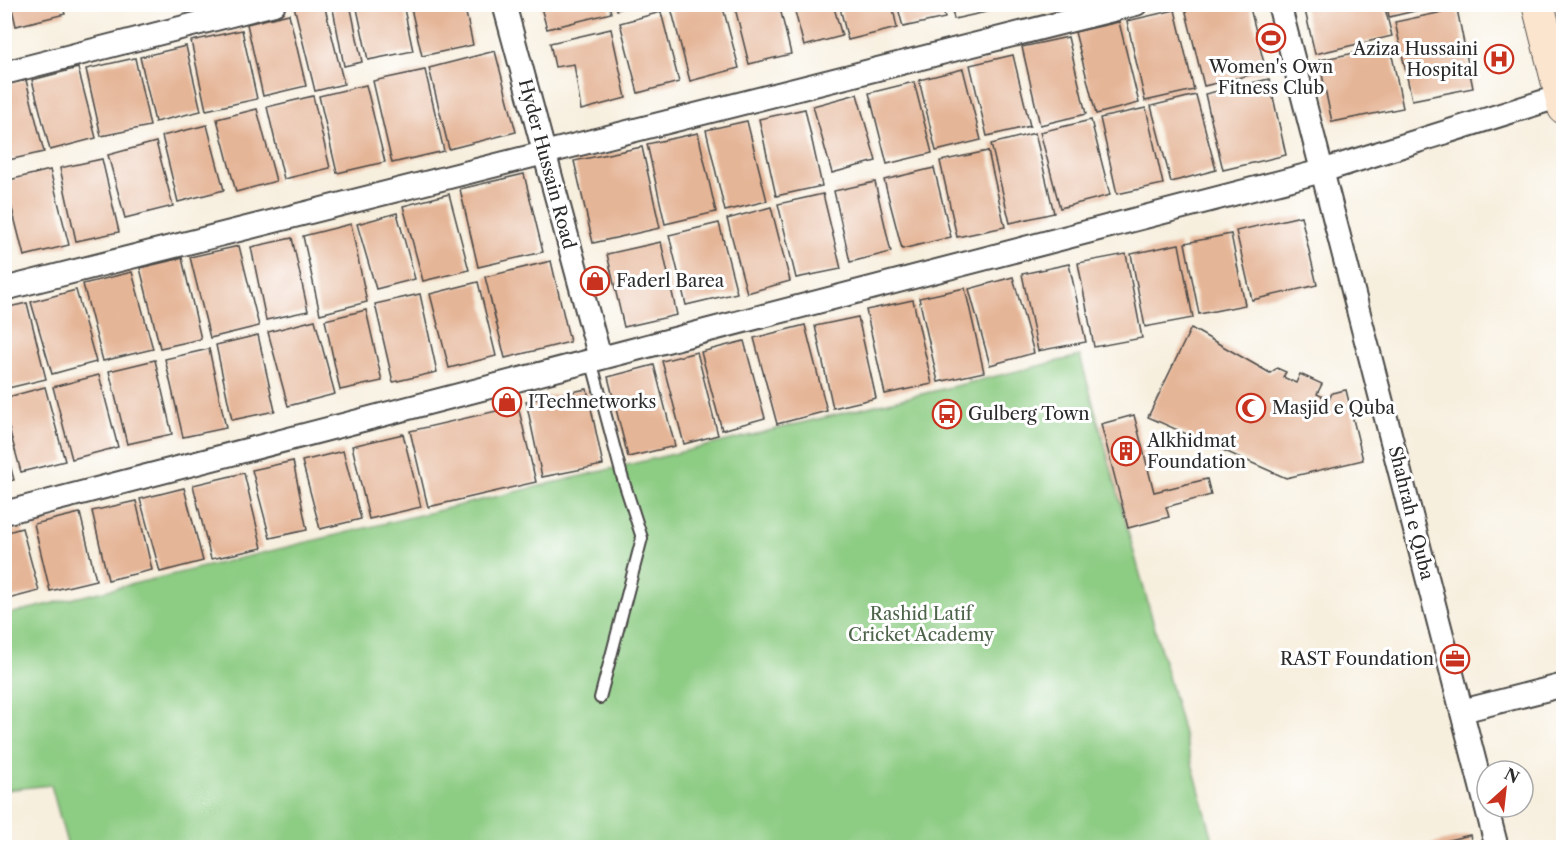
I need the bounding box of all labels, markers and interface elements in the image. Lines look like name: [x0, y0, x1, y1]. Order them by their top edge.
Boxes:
sports icon: Women's Own Fitness Club: [1255, 22, 1287, 54]
place label: Aziza Hussaini Hospital: [1352, 38, 1479, 81]
hospital icon: Aziza Hussaini Hospital: [1483, 43, 1515, 75]
place label: Women's Own Fitness Club: [1208, 56, 1333, 99]
street label: Hyder Hussain Road: [514, 77, 580, 251]
shop icon: Faderl Barea: [579, 265, 611, 297]
place label: Faderl Barea: [616, 270, 725, 292]
shop icon: ITechnetworks: [491, 386, 523, 418]
place label: ITechnetworks: [528, 391, 656, 413]
mosque icon: Masjid e Quba: [1235, 392, 1267, 424]
place label: Masjid e Quba: [1272, 397, 1396, 419]
bus stop icon: Gulberg Town: [931, 398, 963, 430]
place label: Gulberg Town: [968, 403, 1090, 425]
place label: Alkhidmat Foundation: [1146, 430, 1246, 473]
building icon: Alkhidmat Foundation: [1110, 435, 1142, 467]
street label: Shahrah e Quba: [1384, 444, 1438, 583]
park label: Rashid Latif Cricket Academy: [848, 603, 995, 646]
office icon: RAST Foundation: [1439, 643, 1471, 675]
place label: RAST Foundation: [1280, 648, 1434, 670]
north arrow: [1475, 759, 1535, 819]
text: N: [1501, 764, 1523, 788]

